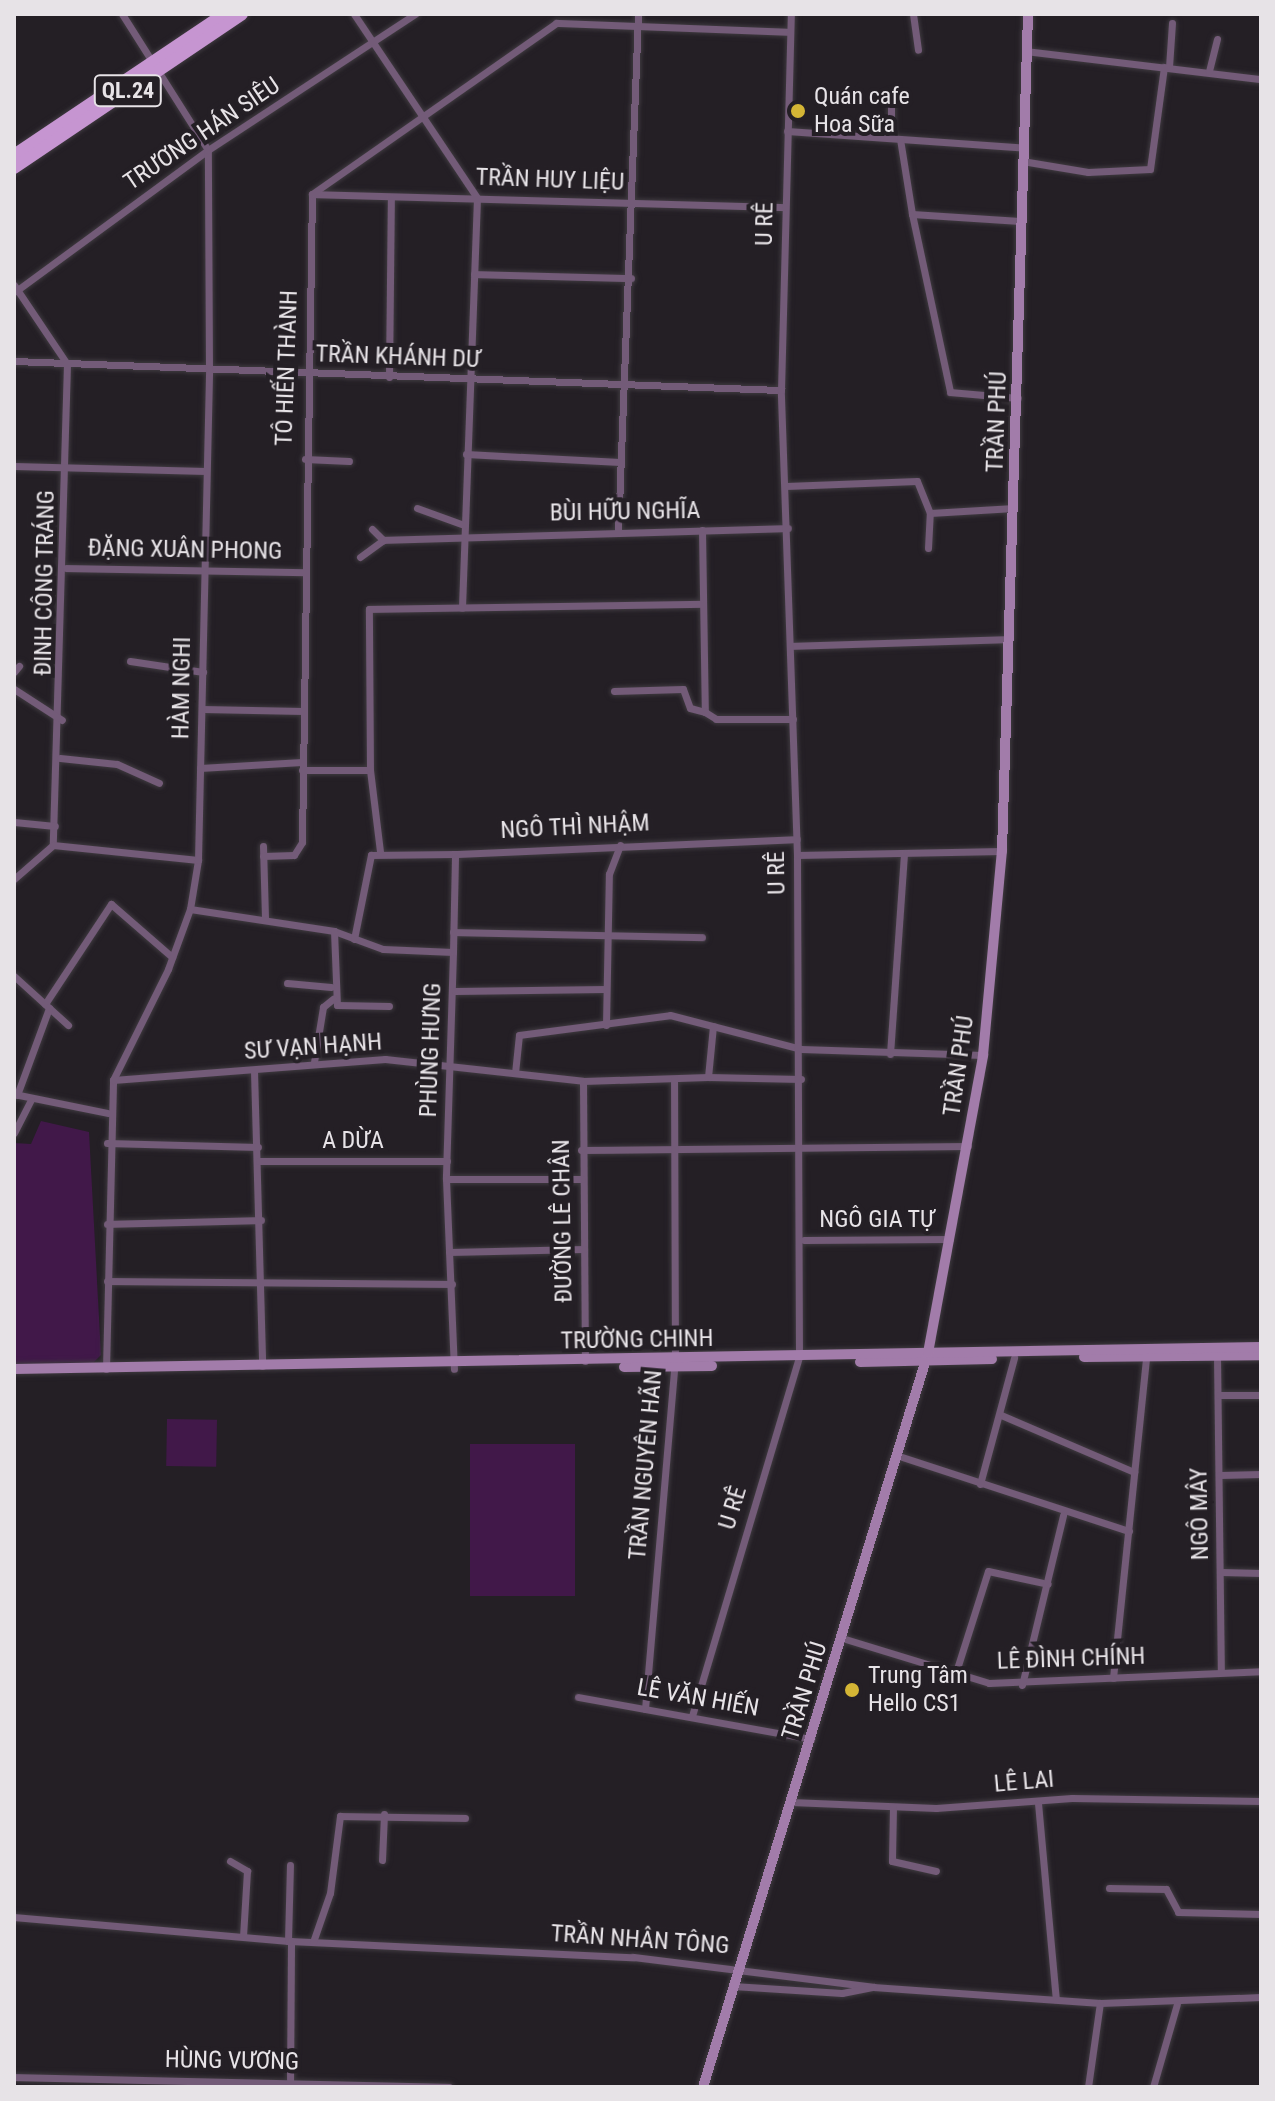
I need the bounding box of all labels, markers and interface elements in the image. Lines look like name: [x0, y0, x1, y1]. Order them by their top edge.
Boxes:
street label: TRƯƠNG HÁN SIÊU: [119, 71, 285, 197]
road number: QL.24: [92, 73, 164, 109]
place label: Quán cafe Hoa Sữa: [814, 83, 910, 139]
marker: Quán cafe Hoa Sữa: [789, 102, 807, 120]
street label: TRẦN HUY LIỆU: [475, 163, 625, 197]
street label: U RÊ: [750, 202, 780, 246]
street label: TÔ HIẾN THÀNH: [270, 289, 304, 447]
street label: TRẦN KHÁNH DƯ: [315, 340, 481, 374]
street label: TRẦN PHÚ: [981, 371, 1013, 473]
street label: ĐINH CÔNG TRÁNG: [29, 490, 61, 676]
street label: BÙI HỮU NGHĨA: [549, 496, 701, 528]
street label: ĐẶNG XUÂN PHONG: [87, 534, 283, 566]
street label: HÀM NGHI: [167, 637, 197, 739]
street label: NGÔ THÌ NHẬM: [499, 809, 651, 845]
street label: U RÊ: [762, 851, 792, 895]
street label: PHÙNG HƯNG: [414, 982, 448, 1118]
street label: TRẦN PHÚ: [938, 1014, 980, 1118]
street label: SƯ VẠN HẠNH: [243, 1028, 383, 1066]
street label: A DỪA: [322, 1127, 384, 1155]
street label: ĐƯỜNG LÊ CHÂN: [547, 1139, 579, 1303]
street label: NGÔ GIA TỰ: [819, 1206, 935, 1234]
street label: TRƯỜNG CHINH: [560, 1324, 714, 1356]
street label: TRẦN NGUYÊN HÃN: [623, 1369, 669, 1561]
street label: NGÔ MÂY: [1185, 1467, 1215, 1561]
street label: U RÊ: [713, 1483, 753, 1533]
street label: TRẦN PHÚ: [776, 1638, 834, 1744]
street label: LÊ ĐÌNH CHÍNH: [996, 1642, 1146, 1676]
place label: Trung Tâm Hello CS1: [868, 1662, 968, 1718]
street label: LÊ VĂN HIẾN: [635, 1673, 761, 1723]
marker: Trung Tâm Hello CS1: [843, 1681, 861, 1699]
street label: LÊ LAI: [993, 1765, 1055, 1799]
street label: TRẦN NHÂN TÔNG: [550, 1919, 730, 1961]
street label: HÙNG VƯƠNG: [165, 2045, 299, 2077]

